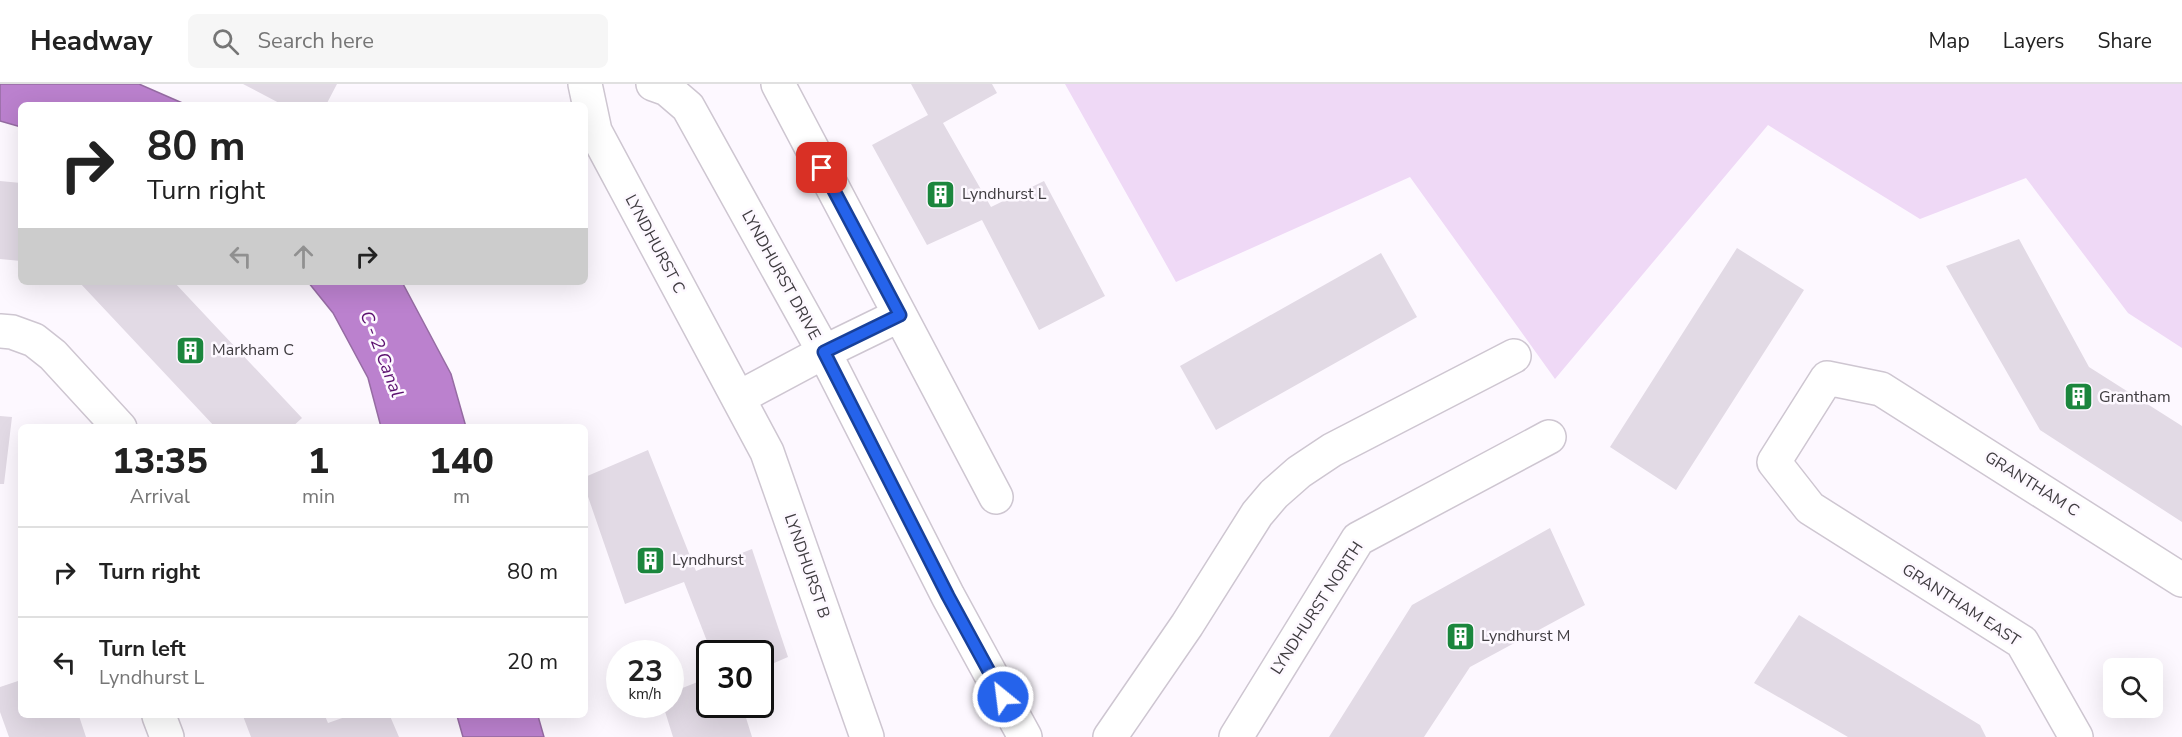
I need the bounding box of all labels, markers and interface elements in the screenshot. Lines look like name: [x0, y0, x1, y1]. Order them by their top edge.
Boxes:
search box: [188, 14, 608, 68]
text: Headway: [30, 22, 152, 60]
icon: search: [209, 25, 242, 58]
text: Search here: [257, 26, 374, 56]
text: Map: [1928, 27, 1970, 55]
text: Layers: [2003, 27, 2064, 55]
text: Share: [2097, 27, 2152, 55]
text: 80 m: [147, 118, 246, 175]
icon: right: [48, 126, 126, 204]
pin: [796, 142, 847, 193]
icon: arrive: [805, 151, 838, 184]
text: Turn right: [147, 172, 265, 209]
building icon: Lyndhurst L: [925, 178, 957, 210]
place label: Lyndhurst L: [962, 183, 1047, 205]
street label: LYNDHURST C: [620, 191, 690, 297]
street label: LYNDHURST DRIVE: [736, 206, 826, 344]
icon: left: [224, 240, 257, 273]
icon: ahead: [287, 240, 320, 273]
icon: right: [350, 240, 383, 273]
water label: C - 2 Canal: [355, 307, 409, 401]
building icon: Markham C: [175, 334, 207, 366]
place label: Markham C: [212, 339, 294, 361]
building icon: Grantham: [2062, 381, 2094, 413]
place label: Grantham: [2099, 386, 2171, 408]
text: 13:35: [112, 437, 208, 486]
text: 1: [308, 437, 329, 486]
text: 140: [429, 437, 494, 486]
street label: GRANTHAM C: [1981, 446, 2084, 522]
text: Arrival: [130, 483, 190, 510]
text: min: [302, 483, 335, 510]
text: m: [453, 483, 470, 510]
street label: LYNDHURST B: [779, 511, 835, 621]
street label: LYNDHURST NORTH: [1266, 537, 1368, 679]
building icon: Lyndhurst: [635, 544, 667, 576]
place label: Lyndhurst: [672, 549, 744, 571]
icon: right: [48, 556, 81, 589]
text: Turn right: [99, 557, 200, 587]
text: 80 m: [507, 557, 558, 587]
street label: GRANTHAM EAST: [1898, 559, 2025, 652]
building icon: Lyndhurst M: [1444, 620, 1476, 652]
place label: Lyndhurst M: [1481, 625, 1570, 647]
text: Turn left: [99, 634, 186, 664]
speed limit sign: 30: [696, 640, 774, 718]
icon: left: [48, 646, 81, 679]
text: 20 m: [507, 647, 558, 677]
text: 23: [627, 651, 663, 692]
map controls: [2103, 658, 2163, 718]
button: search: [2103, 658, 2163, 718]
text: Lyndhurst L: [99, 664, 204, 691]
position arrow: [971, 665, 1035, 729]
text: km/h: [628, 684, 662, 704]

